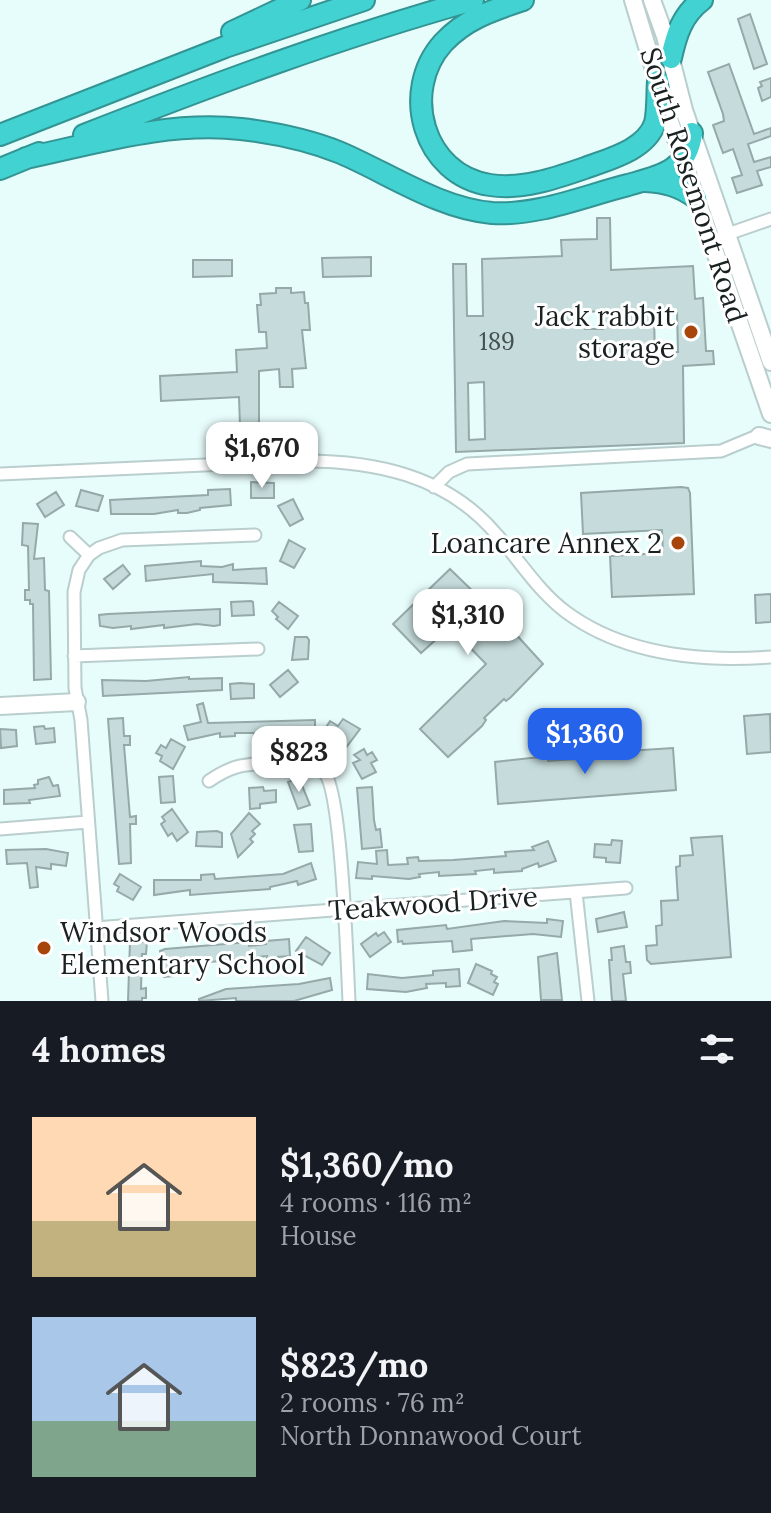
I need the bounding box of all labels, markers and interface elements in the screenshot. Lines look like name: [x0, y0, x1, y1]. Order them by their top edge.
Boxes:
street label: South Rosemont Road: [633, 43, 755, 327]
place label: Jack rabbit storage: [534, 298, 675, 366]
marker: Jack rabbit storage: [682, 323, 700, 341]
house number: 189: [479, 326, 515, 357]
pin: $1,670: [197, 422, 327, 490]
text: $1,670: [224, 431, 300, 464]
place label: Loancare Annex 2: [430, 525, 662, 561]
marker: Loancare Annex 2: [669, 534, 687, 552]
pin: $1,310: [403, 589, 533, 657]
text: $1,310: [431, 598, 505, 631]
pin: $1,360: [520, 708, 650, 776]
text: $1,360: [546, 717, 624, 750]
pin: $823: [252, 726, 346, 794]
text: $823: [270, 735, 328, 768]
street label: Teakwood Drive: [327, 878, 539, 928]
place label: Windsor Woods Elementary School: [60, 914, 305, 982]
marker: Windsor Woods Elementary School: [35, 939, 53, 957]
icon: filters: [695, 1027, 739, 1071]
text: 4 homes: [32, 1028, 166, 1071]
text: $1,360/mo: [280, 1143, 454, 1186]
icon: home: [96, 1149, 192, 1245]
text: 4 rooms · 116 m²: [280, 1186, 472, 1219]
text: House: [280, 1219, 357, 1252]
text: $823/mo: [280, 1343, 428, 1386]
icon: home: [96, 1349, 192, 1445]
text: 2 rooms · 76 m²: [280, 1386, 465, 1419]
text: North Donnawood Court: [280, 1419, 582, 1452]

